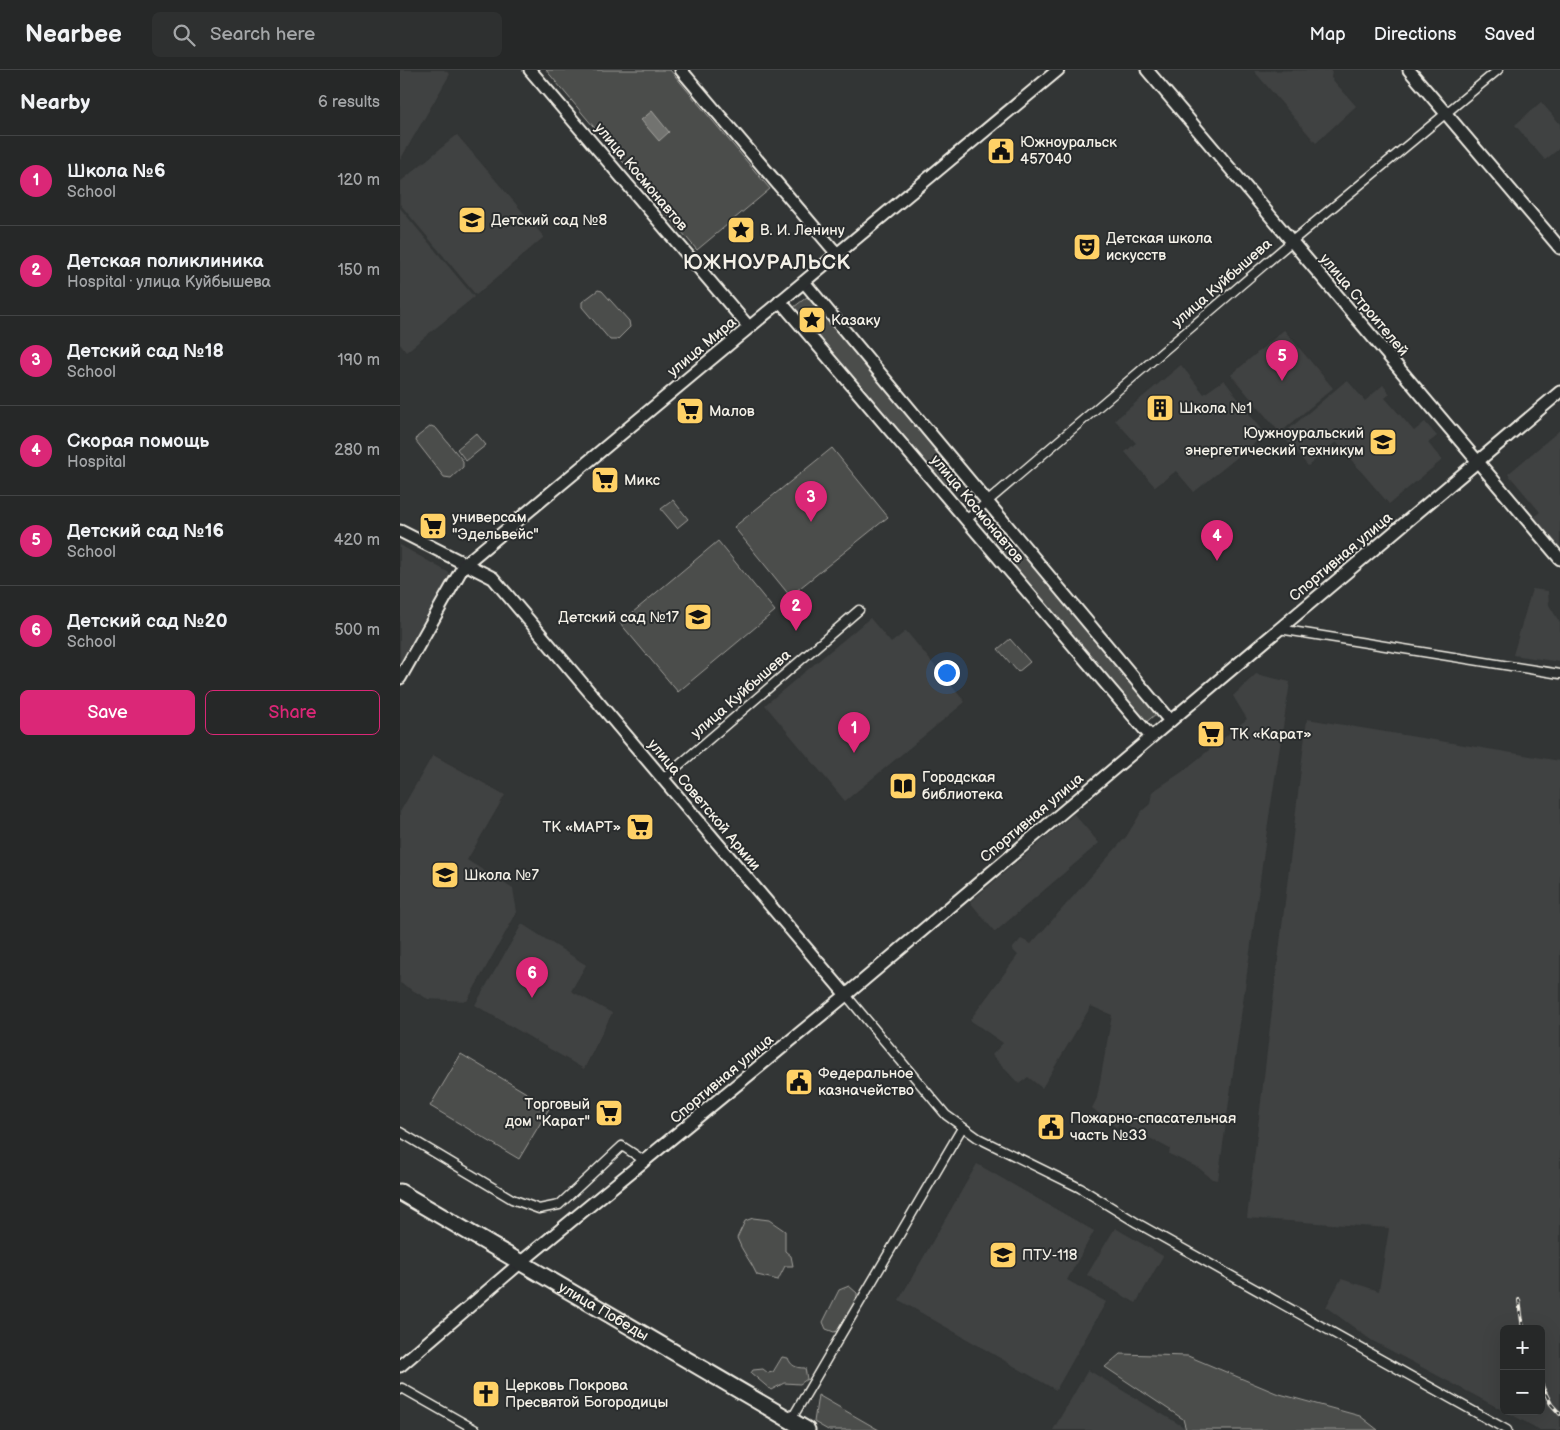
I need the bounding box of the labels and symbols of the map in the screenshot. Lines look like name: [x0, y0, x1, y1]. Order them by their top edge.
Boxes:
street label: улица Космонавтов: [590, 119, 692, 235]
place label: Южноуральск 457040: [1020, 133, 1117, 169]
public building icon: Южноуральск 457040: [986, 136, 1016, 166]
school or university icon: Детский сад №8: [457, 205, 487, 235]
place label: Детский сад №8: [491, 211, 607, 230]
place icon: В. И. Ленину: [726, 215, 756, 245]
place label: В. И. Ленину: [760, 221, 845, 240]
place label: Детская школа искусств: [1106, 229, 1212, 265]
theatre icon: Детская школа искусств: [1072, 232, 1102, 262]
street label: улица Куйбышева: [1168, 234, 1276, 332]
street label: улица Строителей: [1316, 250, 1412, 360]
district label: ЮЖНОУРАЛЬСК: [683, 251, 851, 275]
place icon: Казаку: [797, 305, 827, 335]
place label: Казаку: [831, 311, 881, 330]
street label: улица Мира: [664, 313, 740, 381]
pin: 5: [1266, 340, 1298, 381]
building icon: Школа №1: [1145, 393, 1175, 423]
supermarket icon: Малов: [675, 396, 705, 426]
place label: Школа №1: [1179, 399, 1252, 418]
place label: Малов: [709, 402, 755, 421]
place label: Юужноуральский энергетический техникум: [1185, 424, 1364, 460]
school or university icon: Юужноуральский энергетический техникум: [1368, 427, 1398, 457]
street label: улица Космонавтов: [926, 451, 1028, 567]
supermarket icon: Микс: [590, 465, 620, 495]
place label: Микс: [624, 471, 661, 490]
pin: 3: [795, 481, 827, 522]
place label: универсам "Эдельвейс": [452, 508, 539, 544]
street label: Спортивная улица: [1285, 508, 1397, 606]
supermarket icon: универсам "Эдельвейс": [418, 511, 448, 541]
pin: 4: [1201, 520, 1233, 561]
pin: 2: [780, 590, 812, 631]
school or university icon: Детский сад №17: [683, 602, 713, 632]
place label: Детский сад №17: [558, 608, 680, 627]
street label: улица Куйбышева: [687, 645, 795, 743]
your location: [934, 660, 960, 686]
pin: 1: [838, 712, 870, 753]
supermarket icon: ТК «Карат»: [1196, 719, 1226, 749]
place label: ТК «Карат»: [1230, 725, 1312, 744]
street label: улица Советской Армии: [643, 735, 765, 875]
place label: Городская библиотека: [922, 768, 1003, 804]
street label: Спортивная улица: [976, 769, 1088, 867]
library icon: Городская библиотека: [888, 771, 918, 801]
supermarket icon: ТК «МАРТ»: [625, 812, 655, 842]
place label: ТК «МАРТ»: [542, 818, 621, 837]
school or university icon: Школа №7: [430, 860, 460, 890]
place label: Школа №7: [464, 866, 539, 885]
pin: 6: [516, 957, 548, 998]
street label: Спортивная улица: [666, 1030, 778, 1128]
place label: Федеральное казначейство: [818, 1064, 914, 1100]
public building icon: Федеральное казначейство: [784, 1067, 814, 1097]
place label: Торговый дом "Карат": [505, 1095, 590, 1131]
supermarket icon: Торговый дом "Карат": [594, 1098, 624, 1128]
place label: Пожарно-спасательная часть №33: [1070, 1109, 1236, 1145]
public building icon: Пожарно-спасательная часть №33: [1036, 1112, 1066, 1142]
school or university icon: ПТУ-118: [988, 1240, 1018, 1270]
place label: ПТУ-118: [1022, 1246, 1078, 1265]
street label: улица Победы: [555, 1277, 652, 1345]
place label: Церковь Покрова Пресвятой Богородицы: [505, 1376, 668, 1412]
church icon: Церковь Покрова Пресвятой Богородицы: [471, 1379, 501, 1409]

